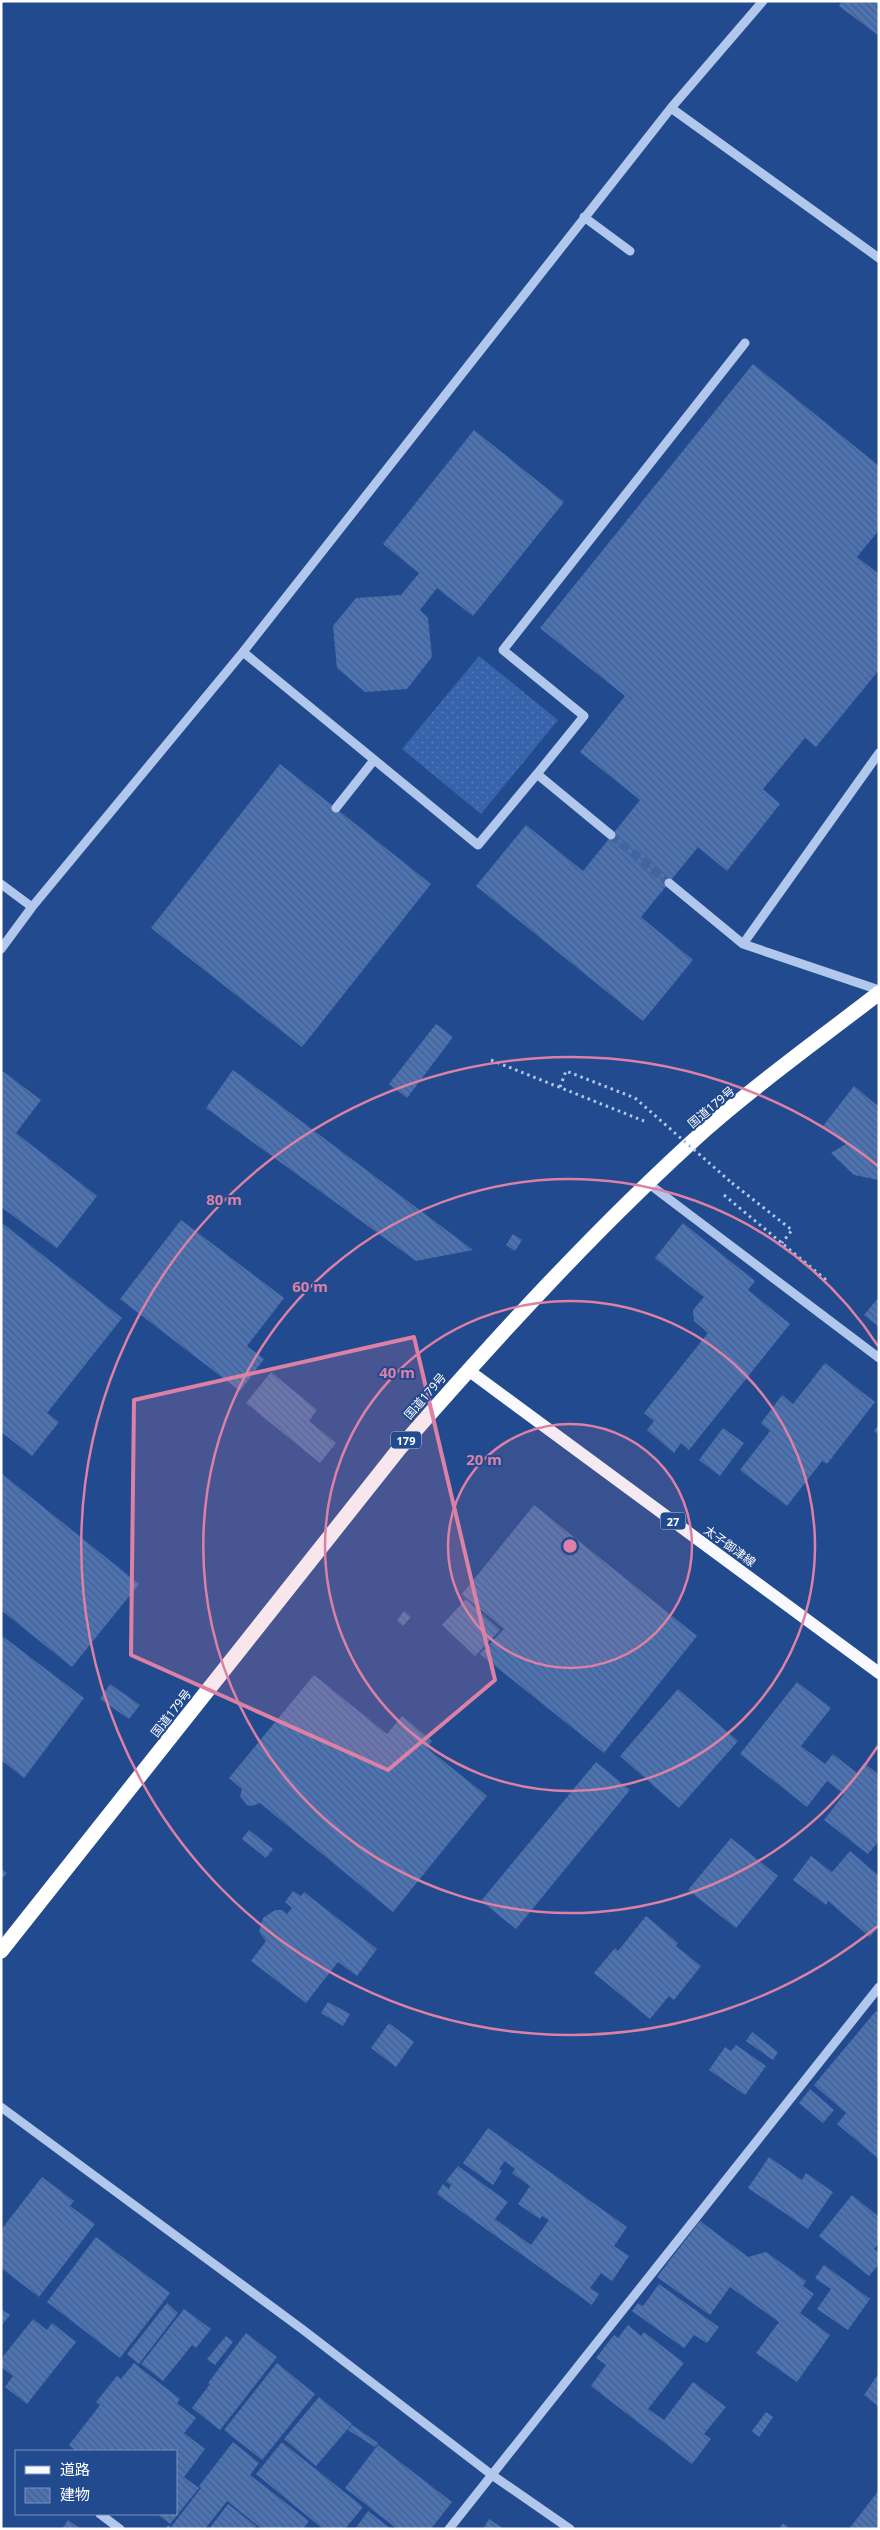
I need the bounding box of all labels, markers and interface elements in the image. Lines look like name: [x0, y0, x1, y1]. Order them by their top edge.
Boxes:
street label: 国道179号: [684, 1082, 738, 1132]
text: 80 m: [206, 1189, 242, 1209]
text: 60 m: [292, 1276, 328, 1296]
text: 40 m: [379, 1362, 415, 1382]
street label: 国道179号: [400, 1369, 450, 1423]
road number: 179: [391, 1432, 421, 1448]
text: 20 m: [466, 1449, 502, 1469]
road number: 27: [660, 1512, 686, 1530]
street label: 太子御津線: [701, 1521, 759, 1571]
centre of rings: [561, 1537, 579, 1555]
street label: 国道179号: [147, 1685, 195, 1741]
legend: [15, 2450, 178, 2515]
text: 道路: [60, 2459, 90, 2479]
text: 建物: [60, 2484, 90, 2504]

